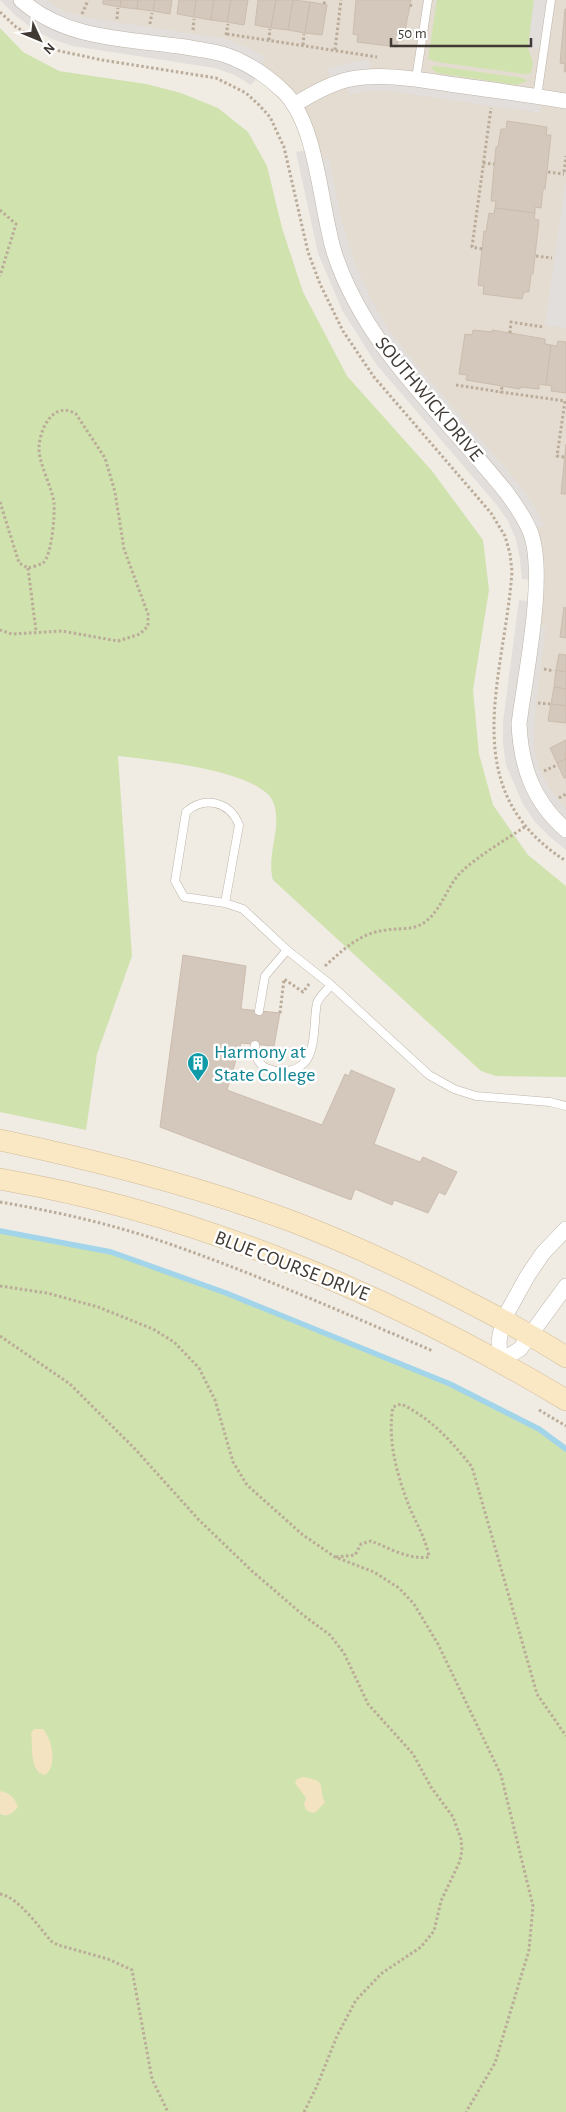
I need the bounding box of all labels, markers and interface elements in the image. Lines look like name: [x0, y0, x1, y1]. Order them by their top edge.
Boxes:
north arrow: [15, 15, 65, 65]
scale bar: [391, 15, 531, 47]
text: 50 m: [398, 26, 427, 41]
text: N: [40, 40, 57, 57]
street label: SOUTHWICK DRIVE: [371, 333, 487, 465]
place label: Harmony at State College: [214, 1042, 315, 1085]
building icon: Harmony at State College: [186, 1051, 210, 1082]
street label: BLUE COURSE DRIVE: [212, 1227, 372, 1305]

